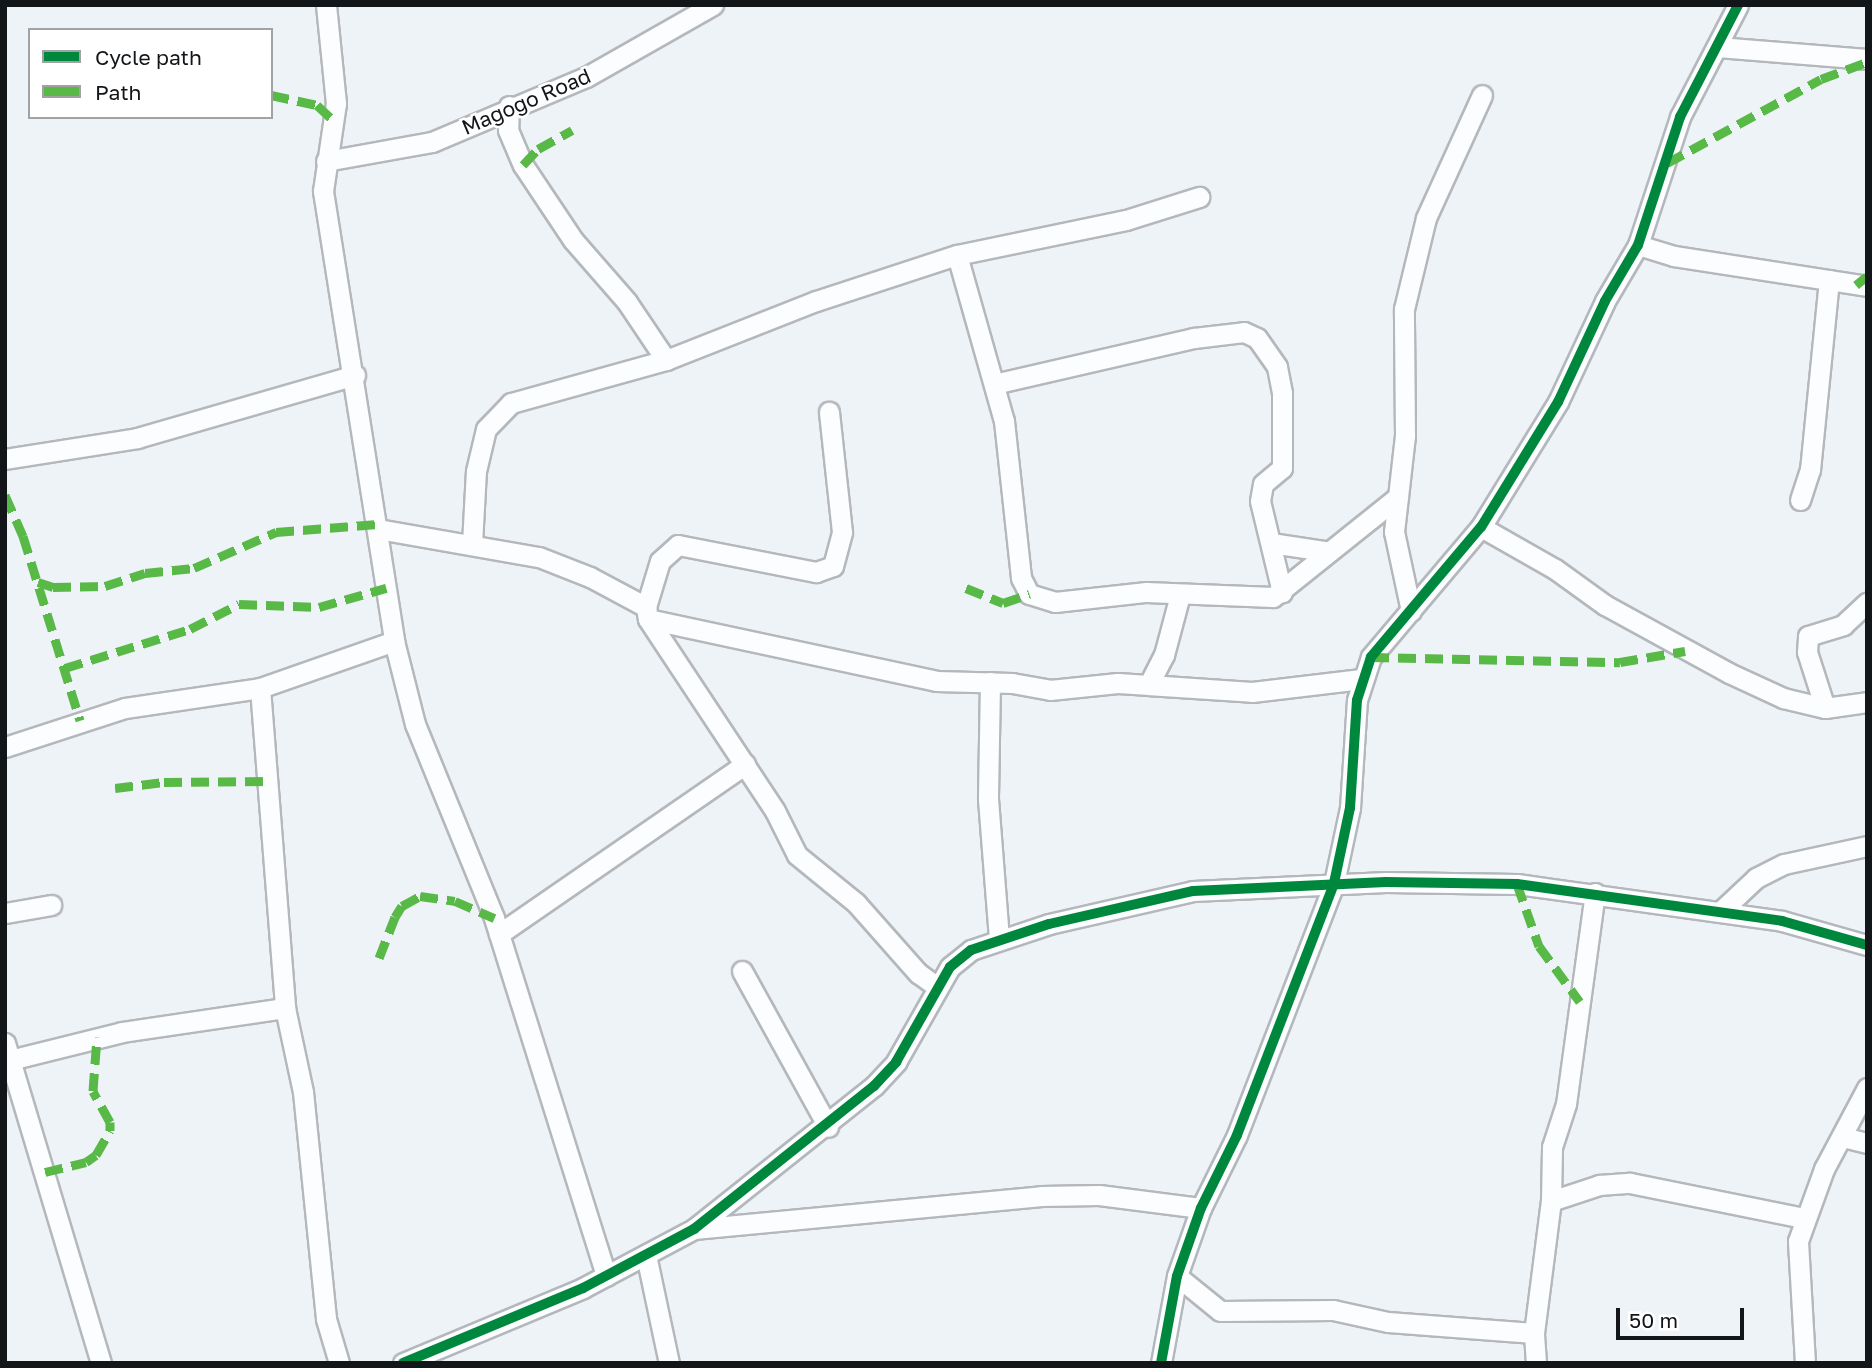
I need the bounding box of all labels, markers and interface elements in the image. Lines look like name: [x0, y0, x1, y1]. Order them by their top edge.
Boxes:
legend: [28, 28, 273, 119]
text: Cycle path: [95, 44, 202, 70]
street label: Magogo Road: [458, 63, 594, 139]
text: Path: [95, 79, 142, 105]
scale bar: [1620, 1294, 1748, 1338]
text: 50 m: [1629, 1307, 1678, 1333]

